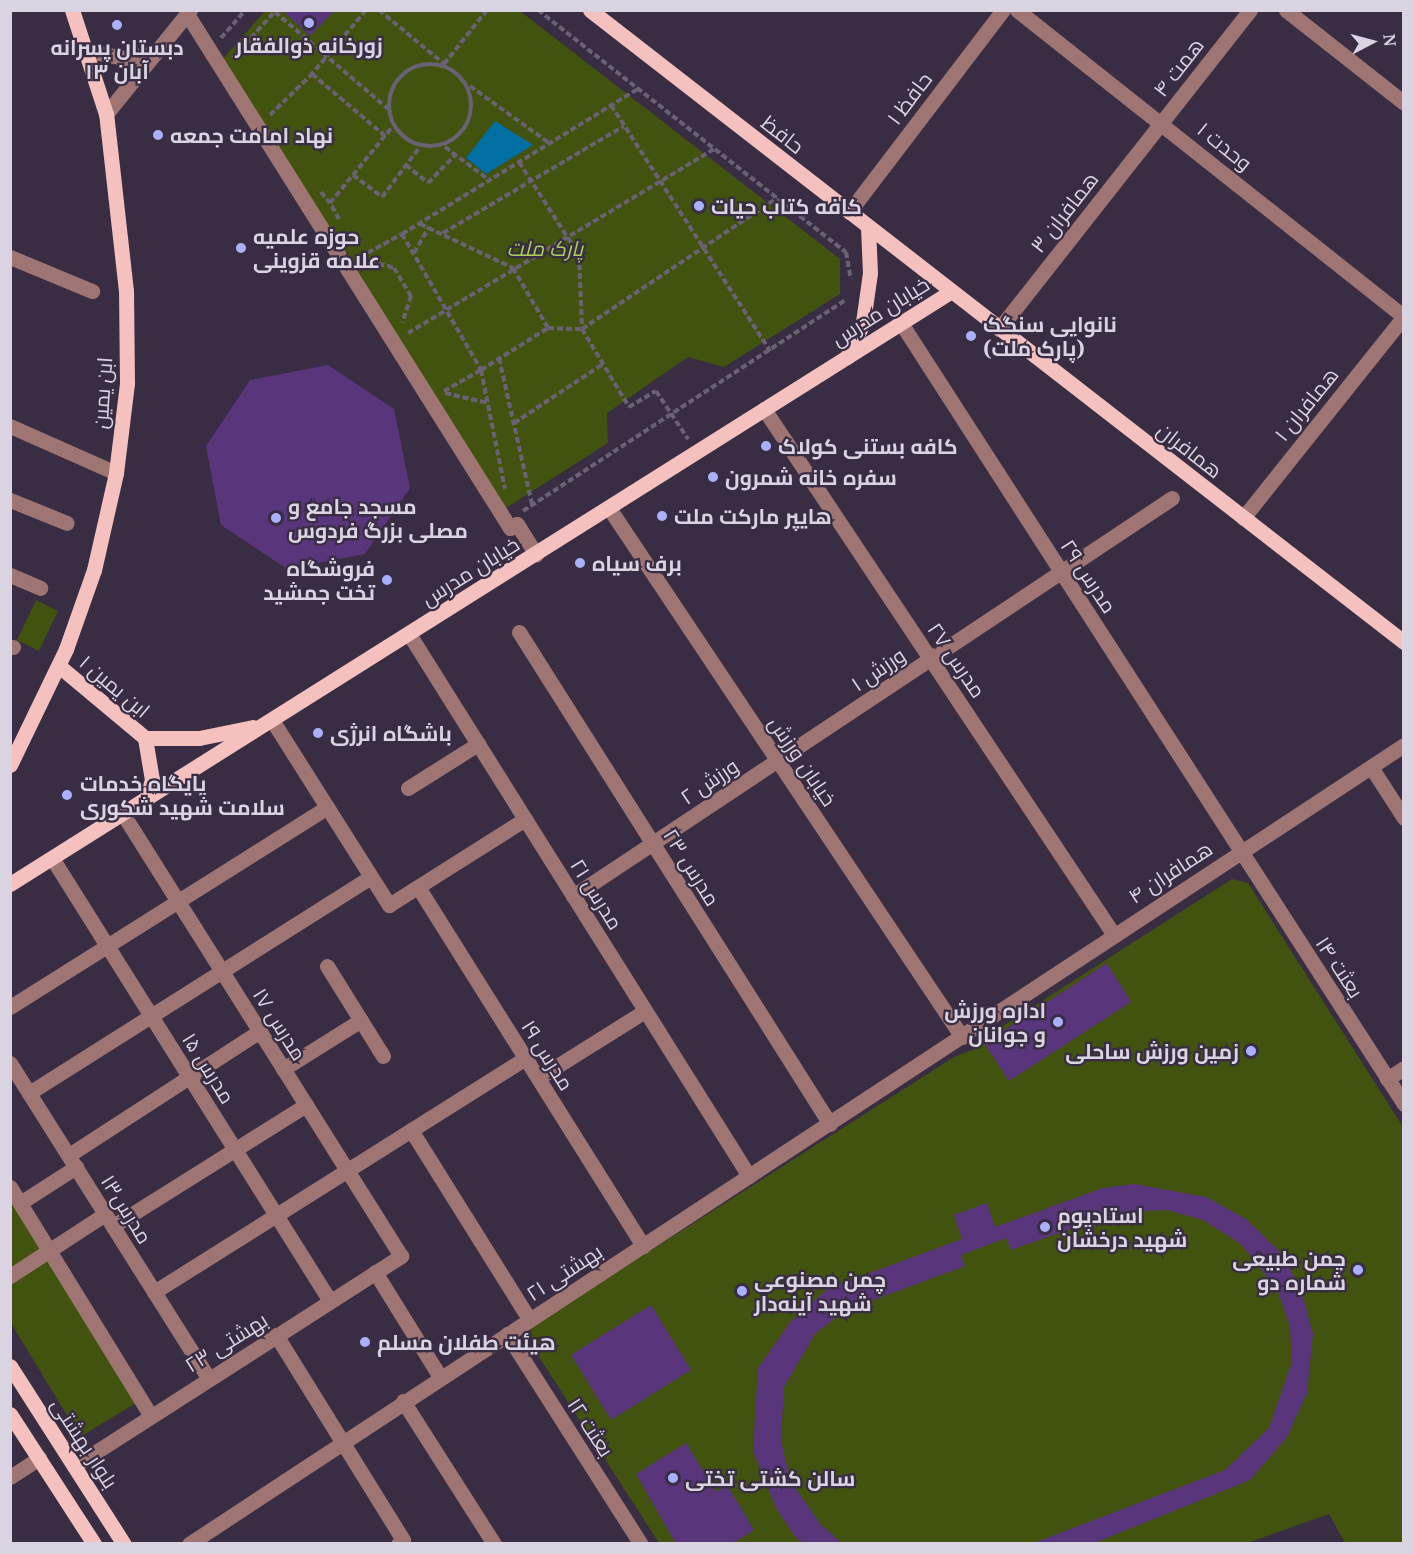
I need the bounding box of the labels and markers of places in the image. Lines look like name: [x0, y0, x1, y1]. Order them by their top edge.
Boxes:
marker: زورخانه ذوالفقار: [302, 16, 316, 30]
marker: دبستان پسرانه ۱۳ آبان: [110, 18, 124, 32]
place label: زورخانه ذوالفقار: [235, 32, 383, 58]
place label: دبستان پسرانه ۱۳ آبان: [50, 34, 184, 84]
place label: نهاد امامت جمعه: [170, 122, 333, 148]
marker: نهاد امامت جمعه: [151, 128, 165, 142]
place label: کافه کتاب حیات: [711, 193, 862, 219]
marker: کافه کتاب حیات: [692, 199, 706, 213]
place label: حوزه علمیه علامه قزوینی: [253, 223, 380, 273]
marker: حوزه علمیه علامه قزوینی: [234, 241, 248, 255]
place label: نانوایی سنگک (پارک ملت): [983, 311, 1117, 361]
marker: نانوایی سنگک (پارک ملت): [964, 329, 978, 343]
place label: کافه بستنی کولاک: [778, 433, 958, 459]
marker: کافه بستنی کولاک: [759, 439, 773, 453]
place label: سفره خانه شمرون: [725, 464, 897, 490]
marker: سفره خانه شمرون: [706, 470, 720, 484]
place label: مسجد جامع و مصلی بزرگ فردوس: [288, 493, 468, 543]
place label: هایپر مارکت ملت: [674, 503, 832, 529]
marker: هایپر مارکت ملت: [655, 509, 669, 523]
marker: مسجد جامع و مصلی بزرگ فردوس: [269, 511, 283, 525]
place label: برف سیاه: [592, 550, 682, 576]
place label: فروشگاه تخت جمشید: [263, 555, 375, 605]
marker: برف سیاه: [573, 556, 587, 570]
marker: فروشگاه تخت جمشید: [380, 573, 394, 587]
place label: باشگاه انرژی: [330, 720, 452, 746]
marker: باشگاه انرژی: [311, 726, 325, 740]
place label: پایگاه خدمات سلامت شهید شکوری: [80, 770, 285, 820]
marker: پایگاه خدمات سلامت شهید شکوری: [58, 786, 76, 804]
place label: اداره ورزش و جوانان: [944, 997, 1046, 1047]
marker: اداره ورزش و جوانان: [1051, 1015, 1065, 1029]
place label: زمین ورزش ساحلی: [1065, 1038, 1239, 1064]
marker: زمین ورزش ساحلی: [1244, 1044, 1258, 1058]
place label: استادیوم شهید درخشان: [1057, 1202, 1187, 1252]
marker: استادیوم شهید درخشان: [1038, 1220, 1052, 1234]
place label: چمن طبیعی شماره دو: [1232, 1245, 1346, 1295]
marker: چمن طبیعی شماره دو: [1351, 1263, 1365, 1277]
place label: چمن مصنوعی شهید آینه‌دار: [754, 1266, 886, 1316]
marker: چمن مصنوعی شهید آینه‌دار: [735, 1284, 749, 1298]
place label: هيئت طفلان مسلم: [377, 1329, 556, 1355]
marker: هيئت طفلان مسلم: [358, 1335, 372, 1349]
place label: سالن کشتی تختی: [685, 1465, 855, 1491]
marker: سالن کشتی تختی: [666, 1471, 680, 1485]

